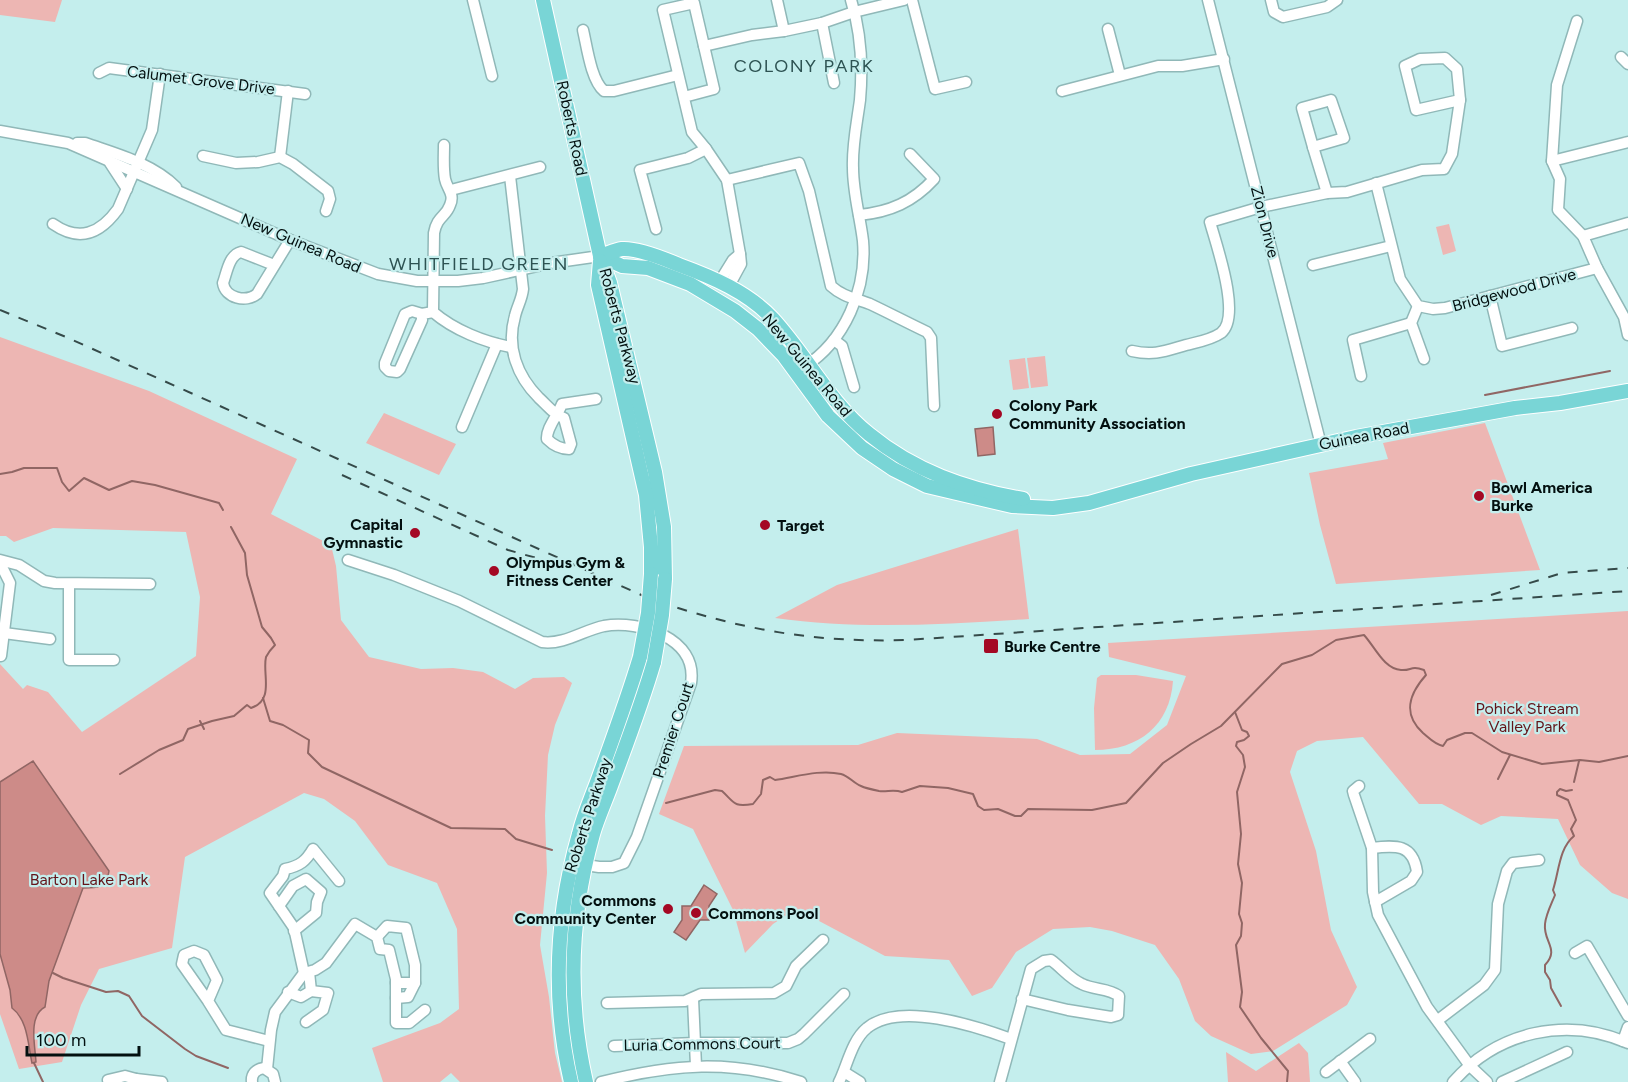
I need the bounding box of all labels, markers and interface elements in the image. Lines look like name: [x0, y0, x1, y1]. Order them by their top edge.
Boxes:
district label: COLONY PARK: [734, 55, 874, 77]
street label: Calumet Grove Drive: [126, 61, 276, 99]
street label: Roberts Road: [553, 79, 591, 177]
street label: Zion Drive: [1247, 184, 1283, 260]
street label: New Guinea Road: [238, 209, 364, 277]
district label: WHITFIELD GREEN: [389, 253, 569, 275]
street label: Bridgewood Drive: [1450, 264, 1578, 316]
street label: Roberts Parkway: [595, 266, 645, 387]
street label: New Guinea Road: [758, 310, 856, 420]
place label: Colony Park Community Association: [1009, 396, 1186, 433]
marker: Colony Park Community Association: [990, 407, 1004, 421]
street label: Guinea Road: [1317, 418, 1411, 454]
place label: Bowl America Burke: [1491, 478, 1593, 515]
marker: Bowl America Burke: [1472, 489, 1486, 503]
place label: Capital Gymnastic: [324, 515, 403, 552]
place label: Target: [777, 516, 825, 535]
marker: Target: [758, 518, 772, 532]
marker: Capital Gymnastic: [408, 526, 422, 540]
place label: Olympus Gym & Fitness Center: [506, 553, 626, 590]
marker: Olympus Gym & Fitness Center: [487, 564, 501, 578]
marker: Burke Centre: [982, 637, 1000, 655]
place label: Burke Centre: [1004, 637, 1101, 656]
street label: Premier Court: [649, 680, 697, 780]
park label: Pohick Stream Valley Park: [1475, 699, 1579, 736]
street label: Roberts Parkway: [560, 755, 616, 875]
park label: Barton Lake Park: [30, 870, 149, 889]
place label: Commons Community Center: [515, 891, 657, 928]
marker: Commons Community Center: [661, 902, 675, 916]
place label: Commons Pool: [708, 904, 819, 923]
marker: Commons Pool: [689, 906, 703, 920]
scale bar: [27, 1019, 140, 1057]
text: 100 m: [36, 1029, 86, 1051]
street label: Luria Commons Court: [623, 1033, 781, 1055]

